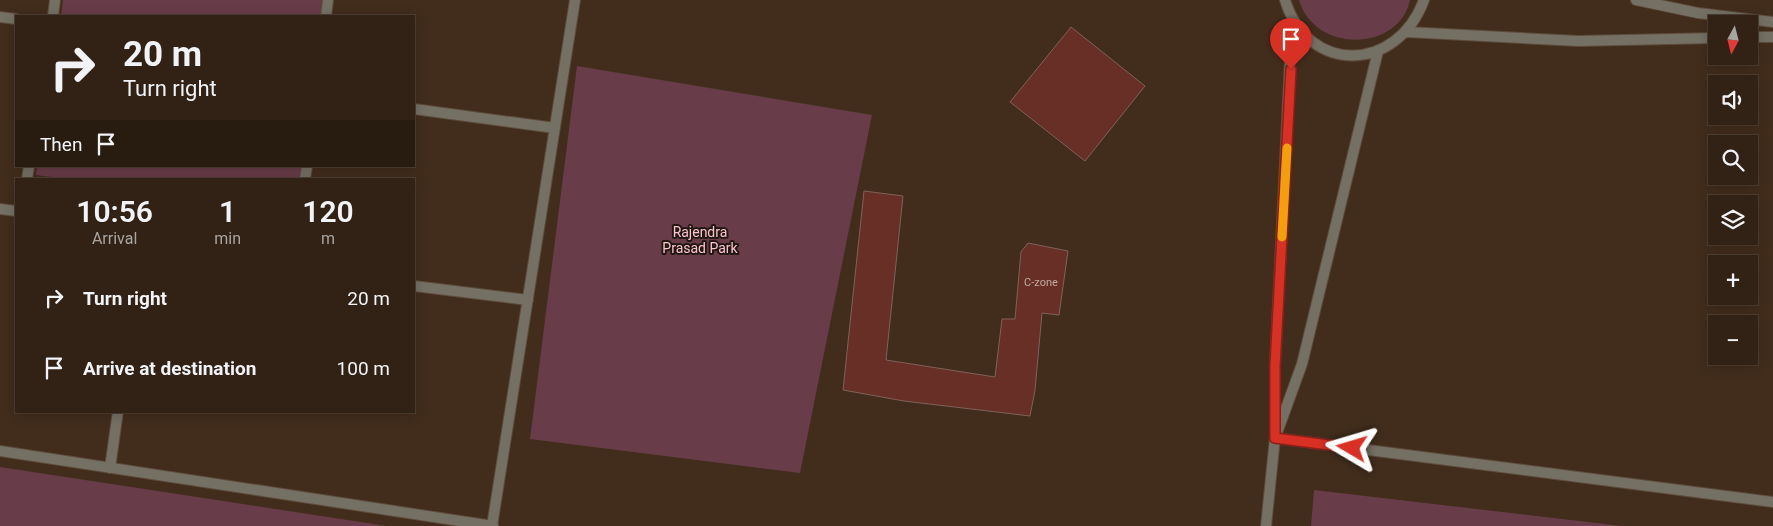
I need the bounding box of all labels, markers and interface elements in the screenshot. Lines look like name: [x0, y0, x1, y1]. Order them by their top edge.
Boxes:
north arrow: [1708, 15, 1758, 65]
map controls: [1708, 15, 1758, 365]
pin: [1270, 18, 1312, 69]
icon: arrive: [1277, 25, 1305, 53]
text: 20 m: [123, 34, 202, 75]
icon: right: [40, 35, 105, 100]
button: sound: [1708, 75, 1758, 125]
text: Turn right: [123, 76, 217, 101]
icon: arrive: [92, 130, 120, 158]
text: Then: [40, 133, 82, 156]
button: search: [1708, 135, 1758, 185]
text: 10:56: [76, 194, 153, 229]
text: 1: [219, 194, 236, 229]
text: 120: [302, 194, 354, 229]
button: layers: [1708, 195, 1758, 245]
park label: Rajendra Prasad Park: [662, 224, 739, 256]
text: Arrival: [92, 229, 137, 248]
text: min: [214, 229, 241, 248]
text: m: [321, 229, 335, 248]
button: +: [1708, 255, 1758, 305]
house number: C-zone: [1024, 276, 1058, 289]
icon: right: [40, 284, 68, 312]
text: Turn right: [83, 287, 167, 310]
text: 20 m: [347, 287, 390, 310]
button: −: [1708, 315, 1758, 365]
icon: arrive: [40, 354, 68, 382]
text: Arrive at destination: [83, 357, 256, 380]
text: 100 m: [337, 357, 390, 380]
position arrow: [1325, 421, 1377, 473]

